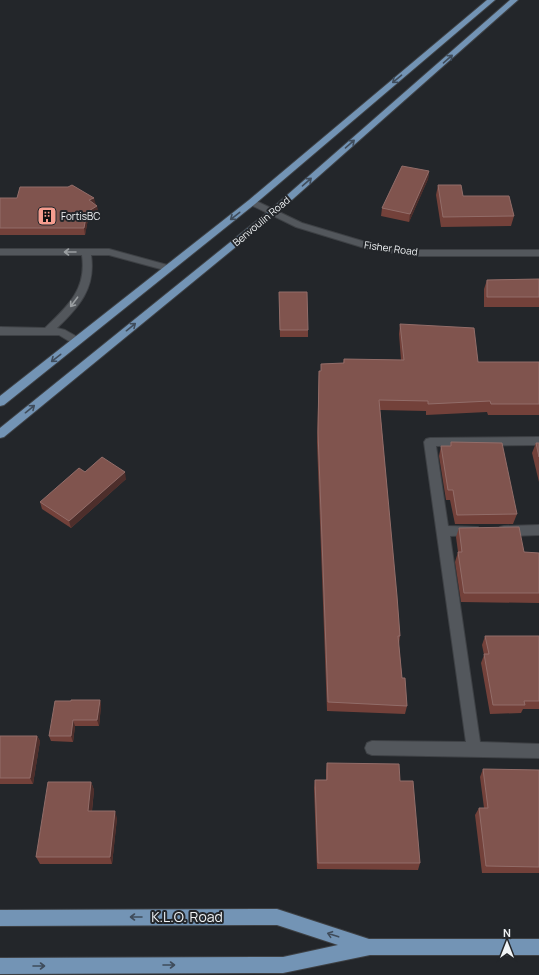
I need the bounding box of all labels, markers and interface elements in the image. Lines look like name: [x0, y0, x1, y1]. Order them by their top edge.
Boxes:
one-way arrow: [442, 54, 453, 63]
one-way arrow: [391, 75, 402, 84]
one-way arrow: [345, 140, 355, 149]
one-way arrow: [302, 178, 312, 187]
street label: Benvoulin Road: [229, 193, 293, 249]
building icon: FortisBC: [36, 205, 58, 227]
place label: FortisBC: [61, 209, 100, 223]
one-way arrow: [229, 211, 240, 220]
street label: Fisher Road: [363, 237, 419, 259]
one-way arrow: [64, 248, 77, 256]
one-way arrow: [70, 296, 79, 307]
one-way arrow: [126, 323, 137, 332]
one-way arrow: [51, 353, 62, 362]
one-way arrow: [25, 405, 36, 414]
street label: K.L.O. Road: [151, 907, 223, 926]
one-way arrow: [130, 913, 143, 921]
north arrow: [487, 923, 527, 963]
text: N: [503, 925, 511, 940]
one-way arrow: [326, 931, 339, 938]
one-way arrow: [162, 961, 175, 969]
one-way arrow: [32, 962, 45, 970]

